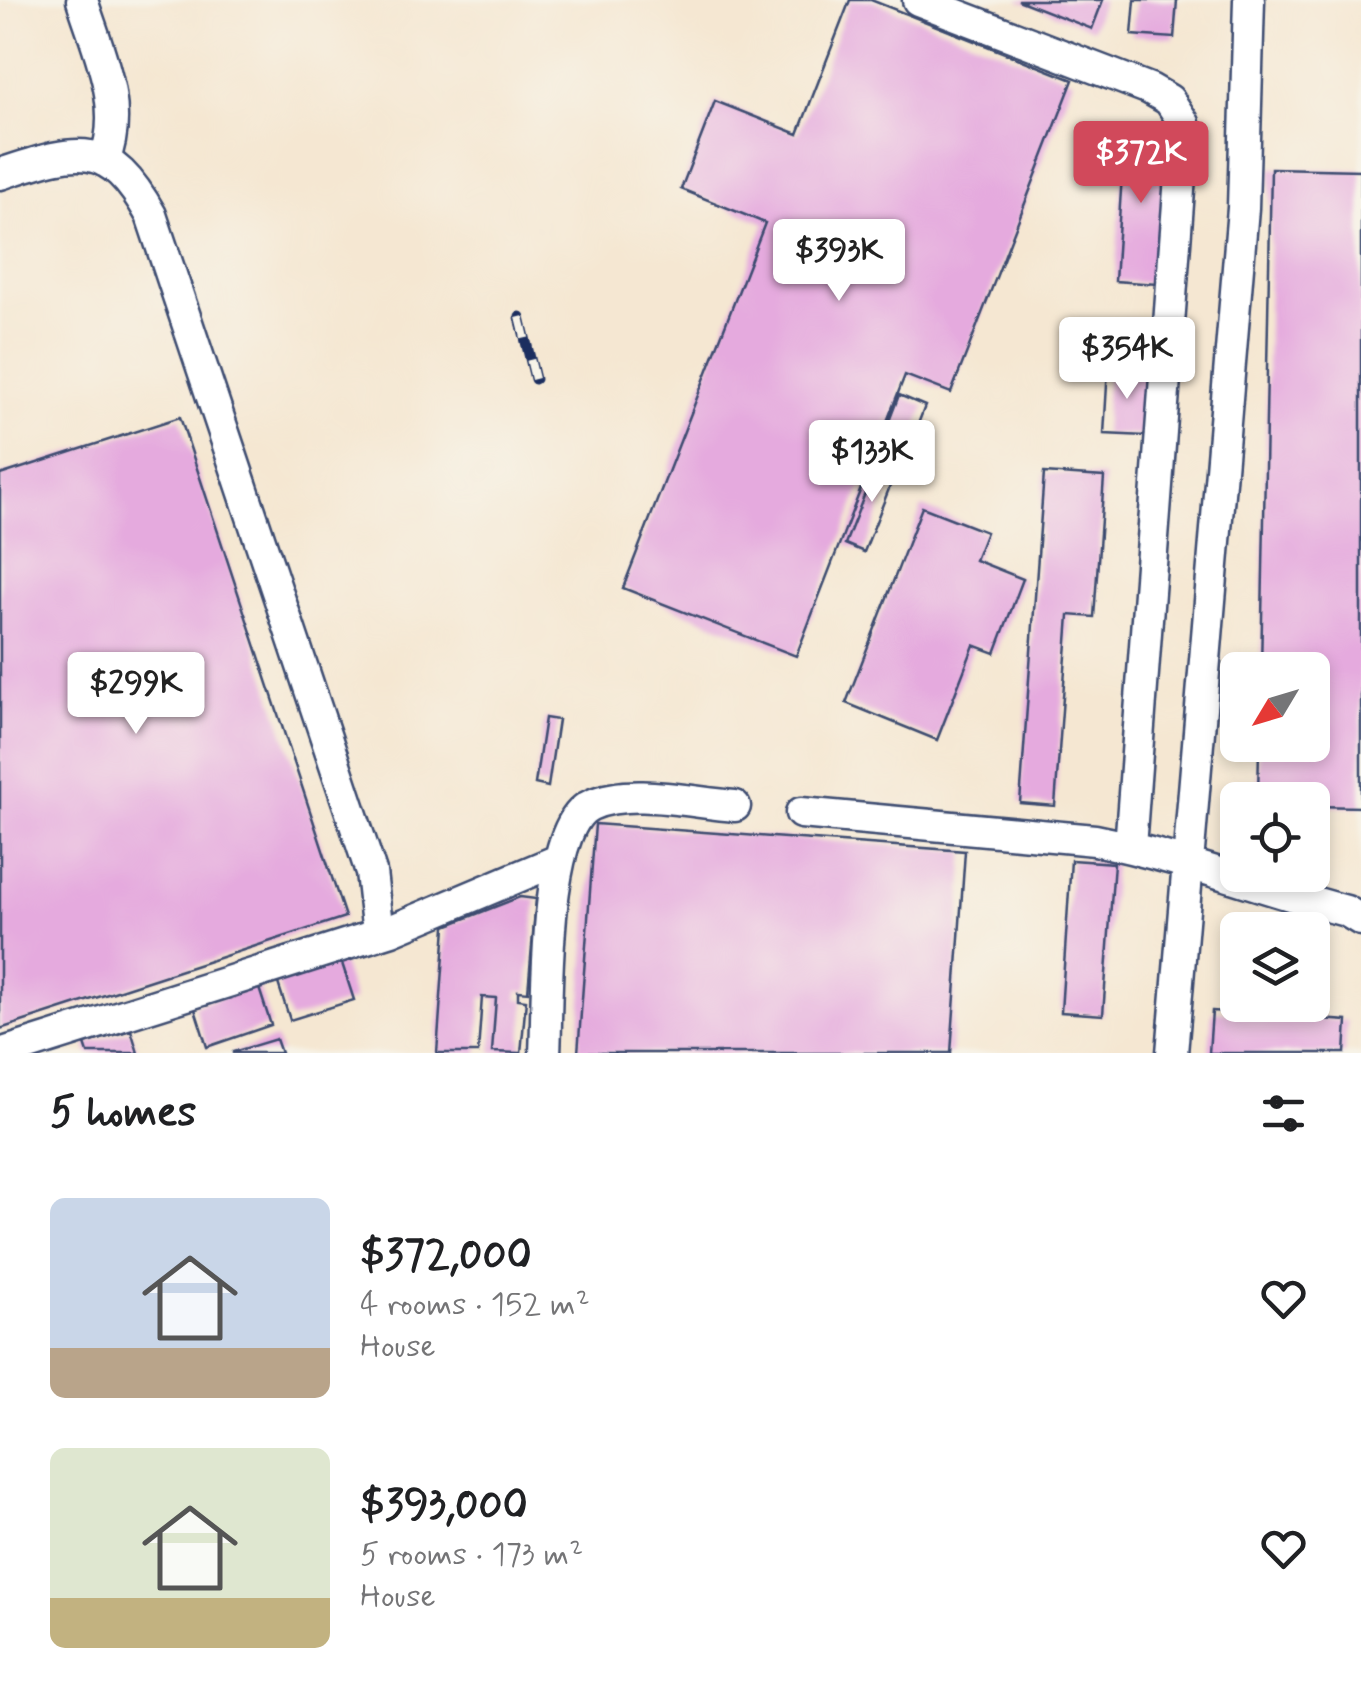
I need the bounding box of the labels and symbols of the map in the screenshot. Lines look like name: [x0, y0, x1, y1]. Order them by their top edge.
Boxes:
pin: $372K: [1071, 121, 1211, 206]
pin: $393K: [769, 219, 909, 304]
pin: $354K: [1057, 317, 1197, 402]
pin: $133K: [802, 420, 942, 505]
pin: $299K: [66, 652, 206, 737]
north arrow: [1220, 652, 1330, 762]

